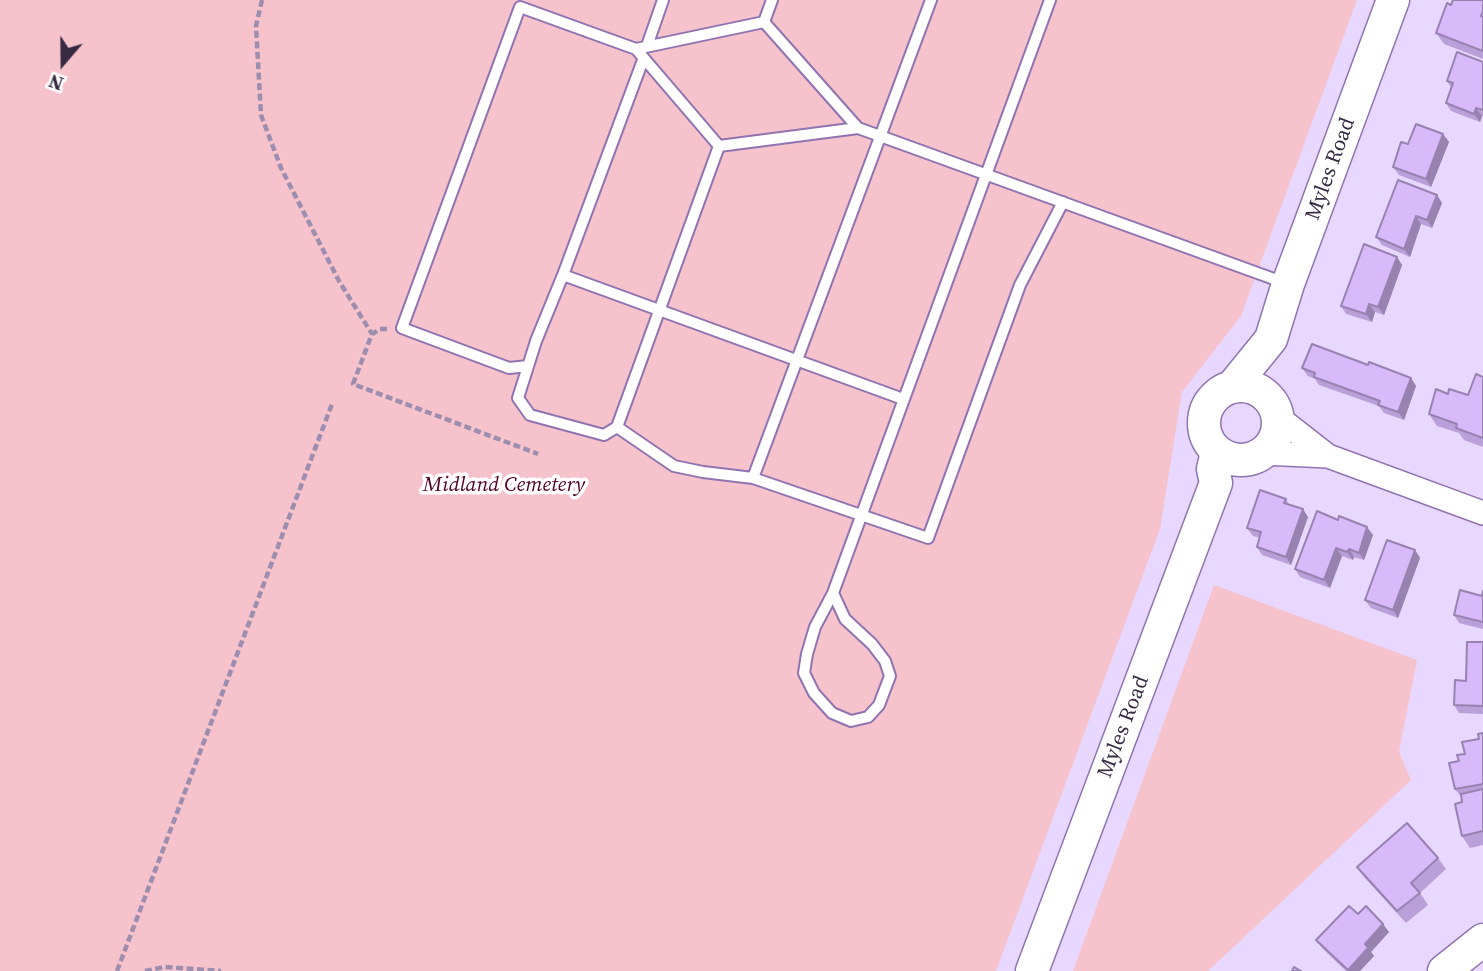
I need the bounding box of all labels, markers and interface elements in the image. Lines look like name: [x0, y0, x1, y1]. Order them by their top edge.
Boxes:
north arrow: [28, 28, 98, 98]
text: N: [45, 68, 67, 97]
street label: Myles Road: [1301, 114, 1361, 224]
park label: Midland Cemetery: [423, 473, 585, 499]
street label: Myles Road: [1093, 672, 1155, 782]

